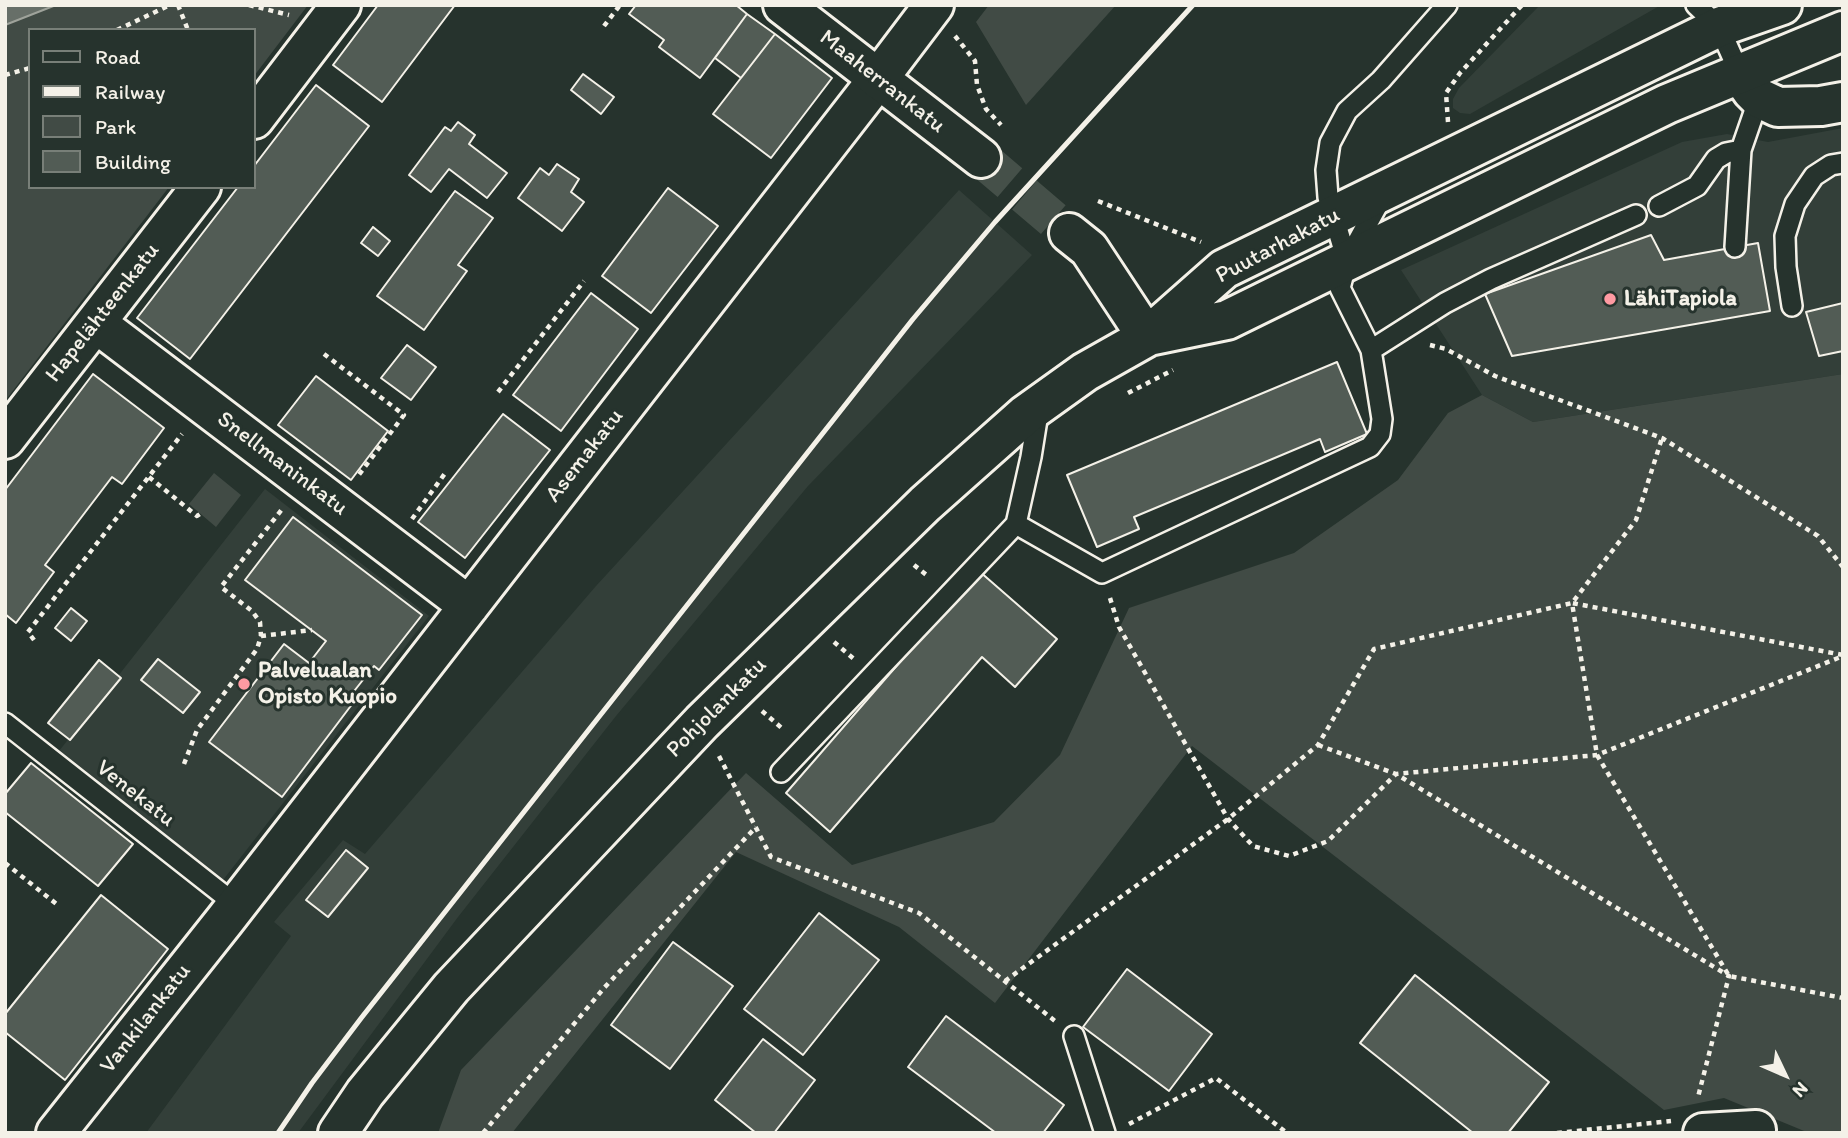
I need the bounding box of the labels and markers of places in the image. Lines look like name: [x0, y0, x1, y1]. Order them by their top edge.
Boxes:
place label: LähiTapiola: [1624, 285, 1737, 313]
marker: LähiTapiola: [1602, 291, 1618, 307]
place label: Palvelualan Opisto Kuopio: [258, 657, 397, 711]
marker: Palvelualan Opisto Kuopio: [236, 676, 252, 692]

